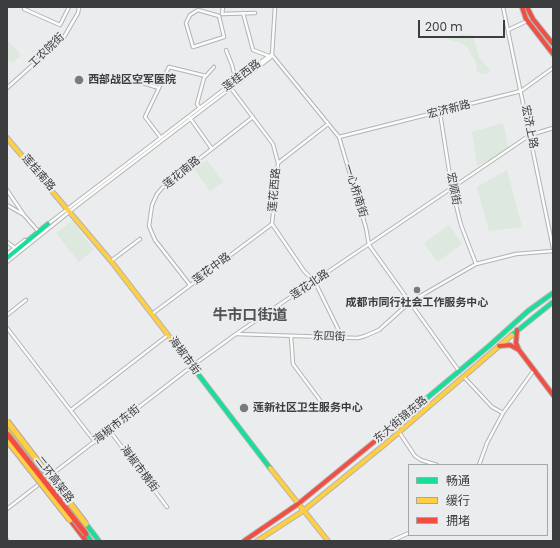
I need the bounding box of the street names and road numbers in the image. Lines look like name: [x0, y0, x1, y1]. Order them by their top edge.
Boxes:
street label: 工农院街: [27, 31, 67, 71]
street label: 莲桂西路: [220, 57, 264, 95]
street label: 宏济新路: [426, 98, 472, 122]
street label: 宏济上路: [518, 104, 540, 150]
street label: 莲桂南路: [19, 152, 57, 194]
street label: 莲花南路: [161, 154, 203, 192]
street label: 一心桥南街: [341, 163, 369, 219]
street label: 莲花西路: [267, 168, 283, 212]
street label: 宏顺街: [443, 172, 463, 206]
street label: 莲花中路: [190, 250, 234, 288]
street label: 莲花北路: [288, 267, 332, 303]
street label: 东四街: [312, 330, 346, 344]
street label: 海椒市街: [165, 334, 203, 378]
street label: 东大街锦东路: [371, 394, 431, 446]
street label: 海椒市东街: [91, 403, 143, 447]
street label: 海椒市横街: [117, 443, 161, 495]
street label: 二环高架路: [32, 454, 76, 506]

